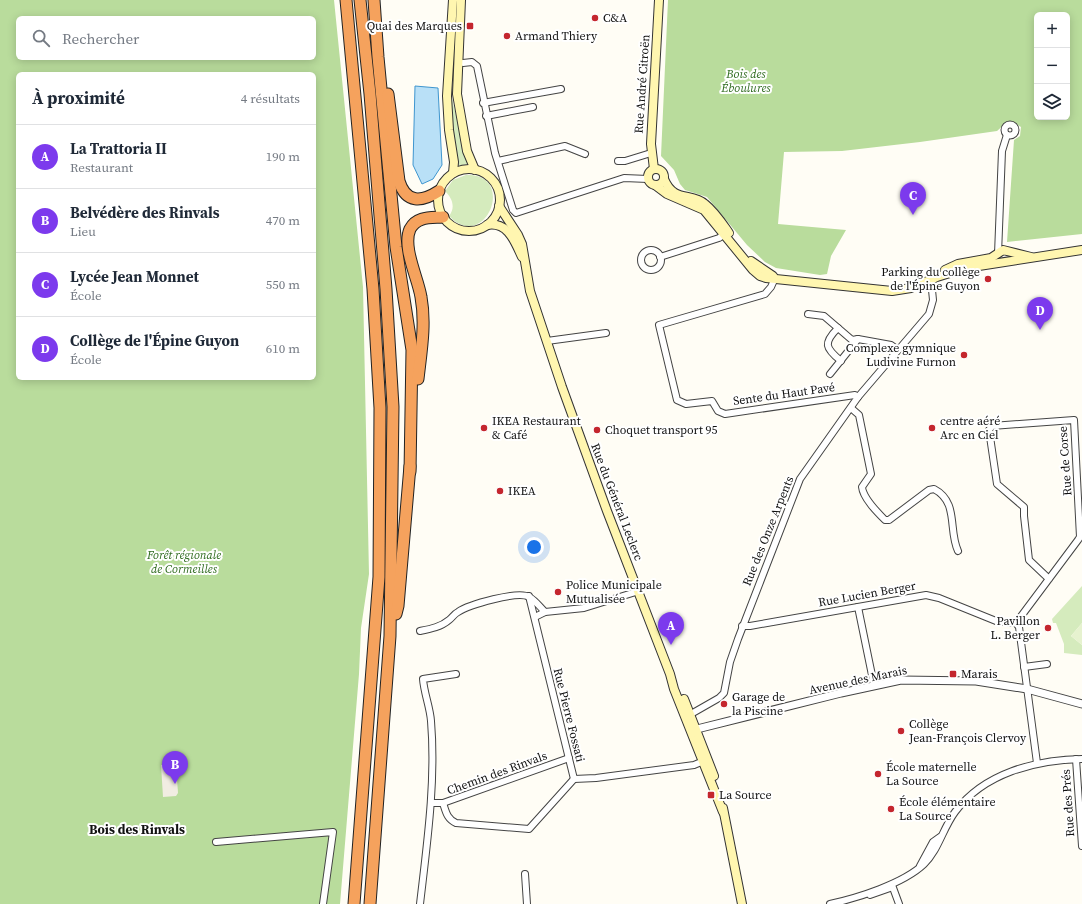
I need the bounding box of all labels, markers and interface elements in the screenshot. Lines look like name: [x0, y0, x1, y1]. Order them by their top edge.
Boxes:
place label: C&A: [603, 10, 627, 26]
map controls: [1034, 12, 1070, 120]
button: +: [1034, 12, 1070, 48]
marker: C&A: [590, 13, 600, 23]
search box: [16, 16, 316, 60]
place label: Quai des Marques: [367, 18, 462, 34]
marker: Quai des Marques: [465, 21, 475, 31]
icon: search: [30, 27, 52, 49]
text: Rechercher: [62, 28, 139, 49]
place label: Armand Thiery: [515, 28, 598, 44]
marker: Armand Thiery: [502, 31, 512, 41]
street label: Rue André Citroën: [631, 34, 653, 134]
button: −: [1034, 48, 1070, 84]
park label: Bois des Éboulures: [720, 66, 771, 96]
button: layers: [1034, 84, 1070, 120]
text: À proximité: [32, 86, 125, 110]
text: 4 résultats: [241, 90, 300, 107]
text: La Trattoria II: [70, 138, 167, 159]
text: A: [41, 148, 49, 165]
text: 190 m: [266, 148, 300, 165]
text: Restaurant: [70, 159, 133, 176]
pin: C: [900, 182, 926, 215]
text: Belvédère des Rinvals: [70, 202, 220, 223]
text: B: [41, 212, 49, 229]
text: 470 m: [266, 212, 300, 229]
text: Lieu: [70, 223, 96, 240]
place label: Parking du collège de l'Épine Guyon: [881, 264, 980, 294]
text: Lycée Jean Monnet: [70, 266, 199, 287]
marker: Parking du collège de l'Épine Guyon: [983, 274, 993, 284]
text: C: [41, 276, 49, 293]
text: 550 m: [266, 276, 300, 293]
text: École: [70, 287, 102, 304]
pin: D: [1027, 297, 1053, 330]
text: Collège de l'Épine Guyon: [70, 330, 239, 351]
text: D: [40, 340, 50, 357]
text: 610 m: [266, 340, 300, 357]
place label: Complexe gymnique Ludivine Furnon: [846, 340, 956, 370]
marker: Complexe gymnique Ludivine Furnon: [959, 350, 969, 360]
text: École: [70, 351, 102, 368]
street label: Sente du Haut Pavé: [732, 379, 836, 409]
place label: IKEA Restaurant & Café: [492, 413, 581, 443]
place label: centre aéré Arc en Ciel: [940, 413, 1000, 443]
place label: Choquet transport 95: [605, 422, 718, 438]
marker: IKEA Restaurant & Café: [479, 423, 489, 433]
marker: centre aéré Arc en Ciel: [927, 423, 937, 433]
marker: Choquet transport 95: [592, 425, 602, 435]
street label: Rue de Corse: [1055, 426, 1075, 496]
street label: Rue du Général Leclerc: [587, 441, 647, 563]
street label: Rue des Onze Arpents: [739, 474, 797, 588]
place label: IKEA: [508, 483, 536, 499]
marker: IKEA: [495, 486, 505, 496]
your location: [524, 537, 544, 557]
park label: Forêt régionale de Cormeilles: [146, 547, 221, 577]
place label: Police Municipale Mutualisée: [566, 577, 662, 607]
street label: Rue Lucien Berger: [817, 578, 917, 610]
marker: Police Municipale Mutualisée: [553, 587, 563, 597]
pin: A: [658, 612, 684, 645]
place label: Pavillon L. Berger: [991, 613, 1040, 643]
marker: Pavillon L. Berger: [1043, 623, 1053, 633]
street label: Avenue des Marais: [808, 662, 908, 698]
street label: Rue Pierre Fossati: [550, 666, 589, 764]
place label: Marais: [961, 666, 997, 682]
marker: Marais: [948, 669, 958, 679]
place label: Garage de la Piscine: [732, 689, 785, 719]
marker: Garage de la Piscine: [719, 699, 729, 709]
place label: Collège Jean-François Clervoy: [908, 716, 1027, 746]
marker: Collège Jean-François Clervoy: [896, 726, 906, 736]
street label: Chemin des Rinvals: [445, 747, 549, 799]
pin: B: [162, 751, 188, 784]
place label: École maternelle La Source: [886, 759, 977, 789]
marker: École maternelle La Source: [873, 769, 883, 779]
street label: Rue des Prés: [1058, 769, 1078, 837]
place label: La Source: [719, 787, 772, 803]
marker: La Source: [706, 790, 716, 800]
place label: École élémentaire La Source: [899, 794, 996, 824]
marker: École élémentaire La Source: [886, 804, 896, 814]
district label: Bois des Rinvals: [89, 821, 185, 838]

